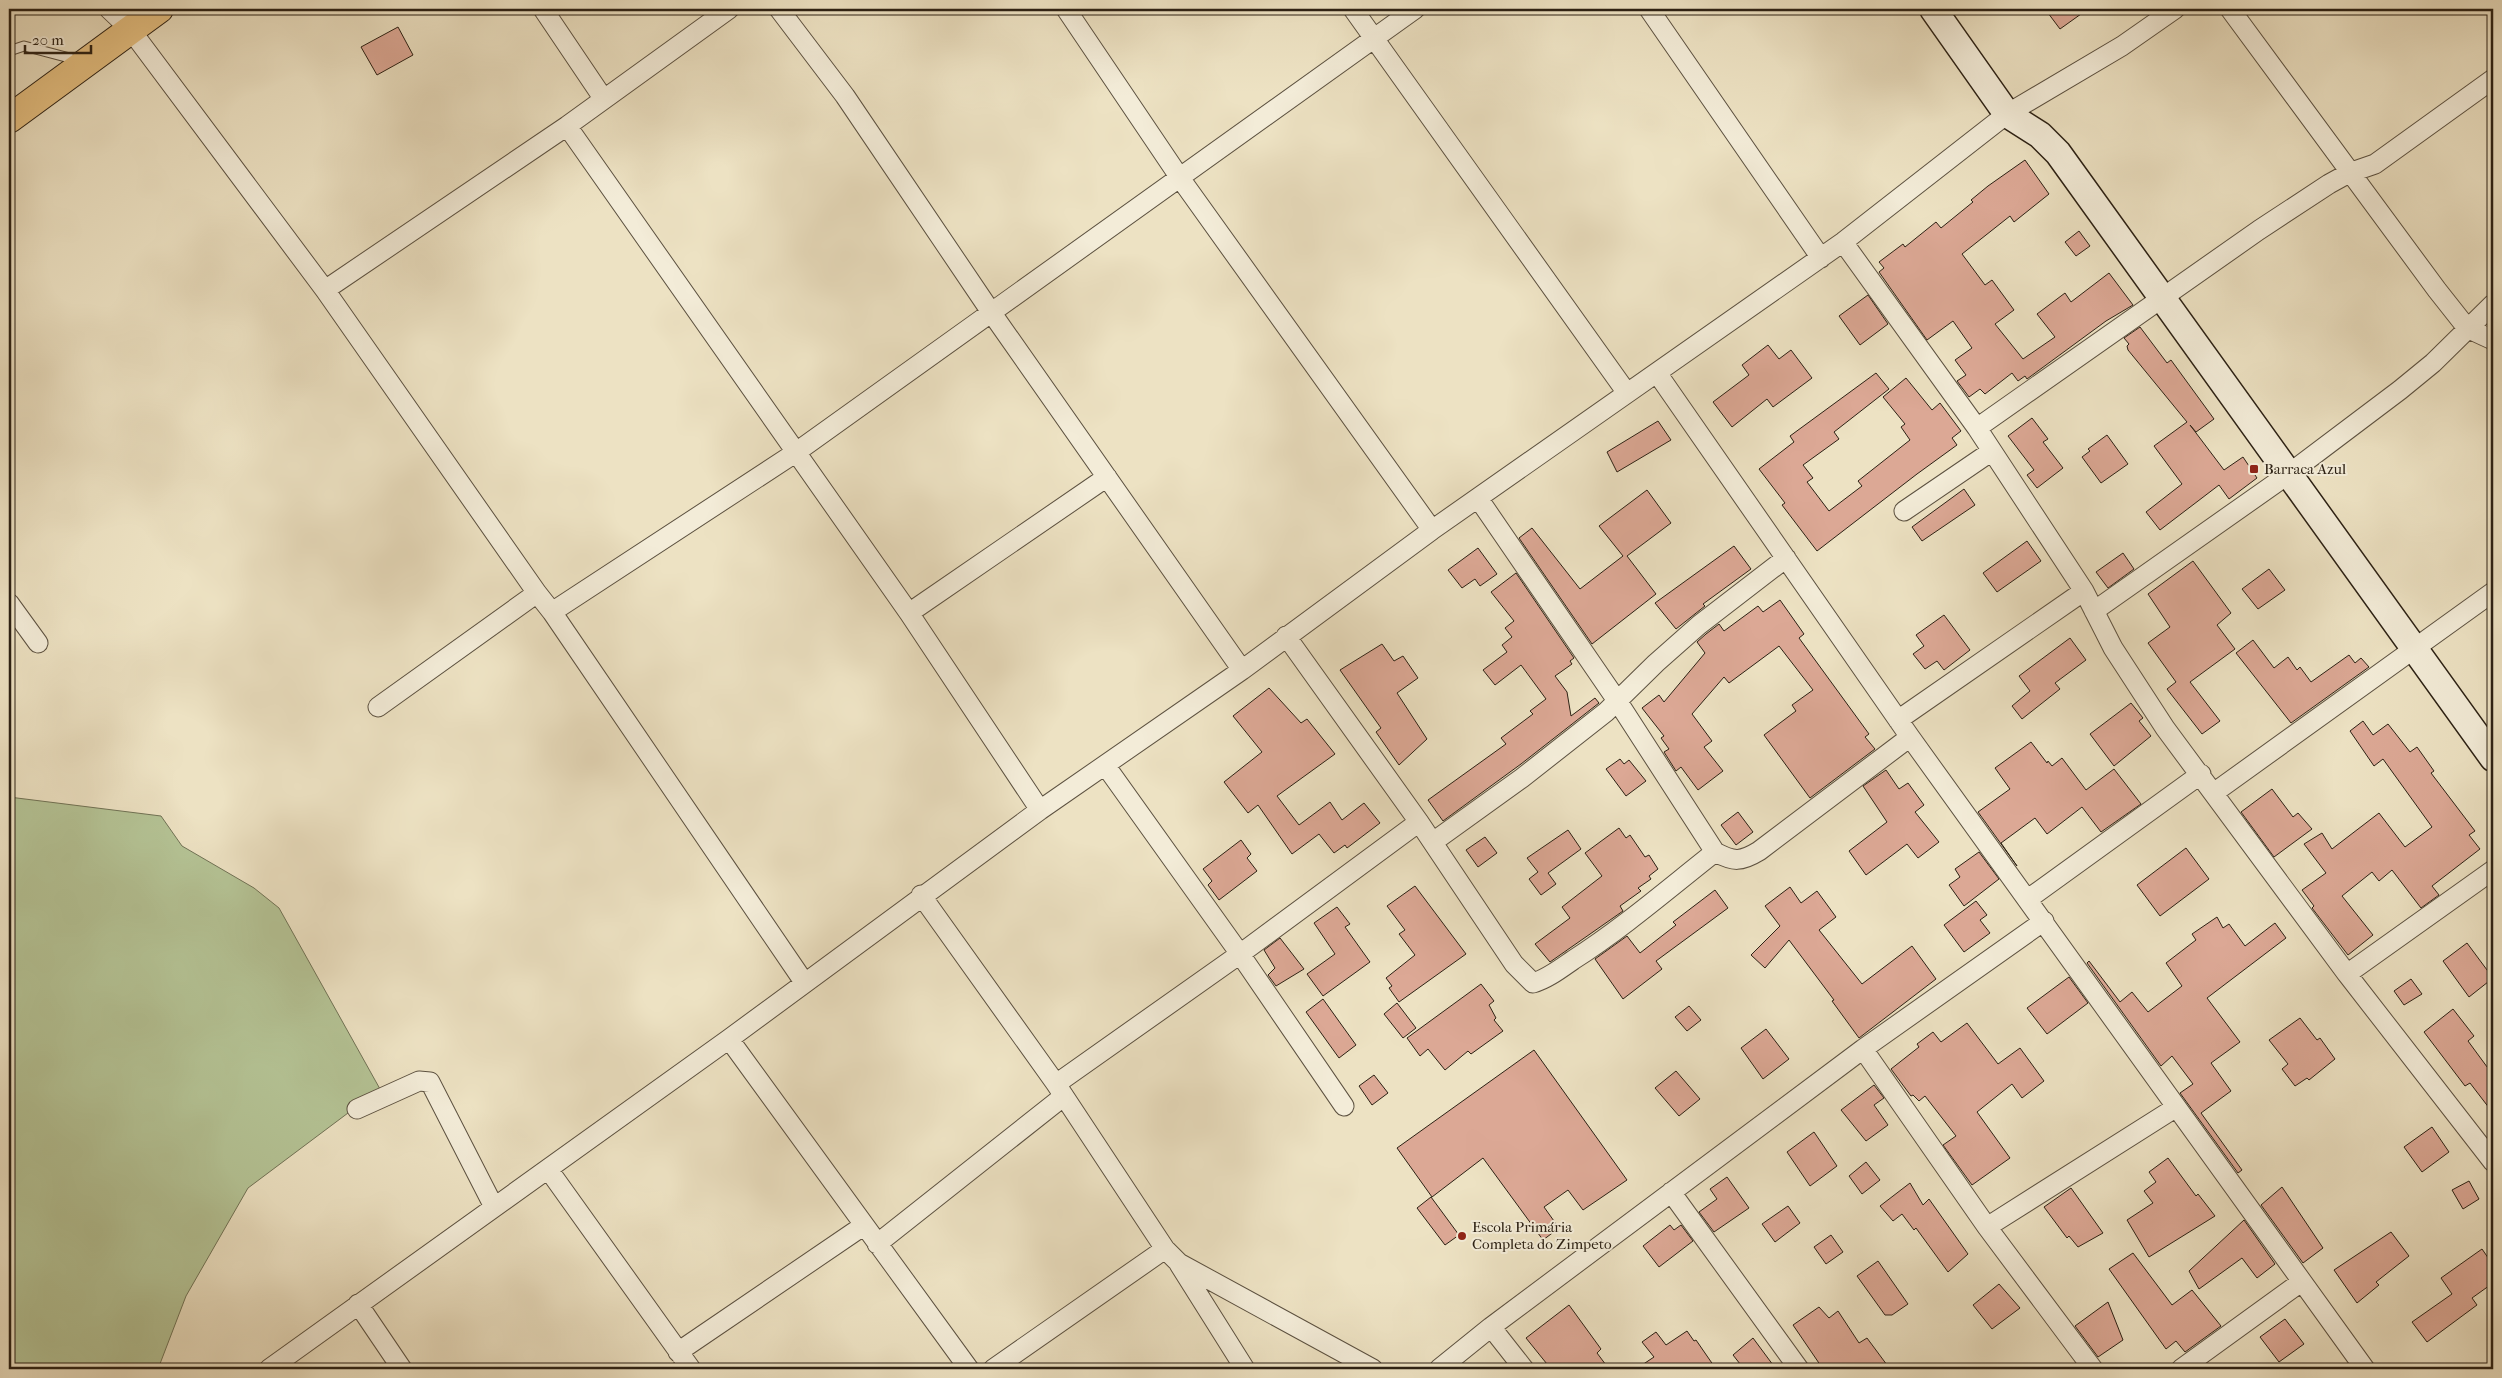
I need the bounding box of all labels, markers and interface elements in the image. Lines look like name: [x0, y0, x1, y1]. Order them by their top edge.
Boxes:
scale bar: [25, 22, 91, 54]
text: 20 m: [32, 31, 64, 49]
place label: Barraca Azul: [2264, 460, 2346, 478]
marker: Barraca Azul: [2248, 463, 2260, 475]
place label: Escola Primária Completa do Zimpeto: [1472, 1218, 1612, 1253]
marker: Escola Primária Completa do Zimpeto: [1456, 1230, 1468, 1242]

